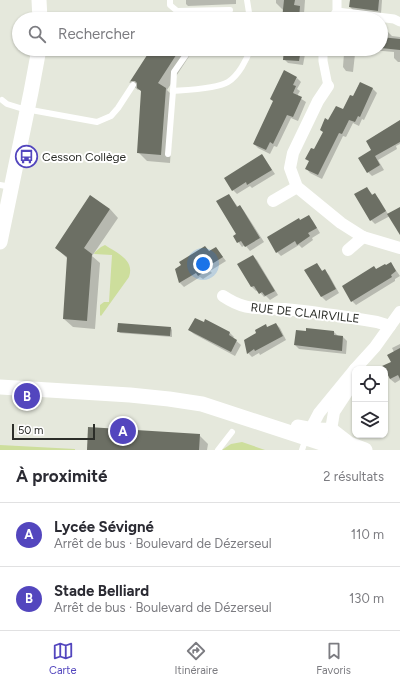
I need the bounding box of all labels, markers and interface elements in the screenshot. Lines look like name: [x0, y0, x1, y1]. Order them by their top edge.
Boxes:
search box: [12, 12, 388, 56]
icon: search: [26, 23, 48, 45]
text: Rechercher: [58, 25, 135, 43]
bus stop icon: Cesson Collège: [13, 144, 39, 170]
place label: Cesson Collège: [42, 150, 127, 164]
your location: [193, 254, 213, 274]
street label: RUE DE CLAIRVILLE: [250, 300, 360, 326]
map controls: [352, 366, 388, 438]
button: locate: [352, 366, 388, 402]
pin: B: [14, 381, 40, 411]
button: layers: [352, 402, 388, 438]
pin: A: [110, 416, 136, 446]
scale bar: [12, 422, 95, 441]
text: 50 m: [18, 424, 43, 437]
text: À proximité: [16, 466, 107, 486]
text: 2 résultats: [323, 469, 384, 484]
text: Lycée Sévigné: [54, 518, 154, 536]
text: A: [24, 527, 34, 542]
text: 110 m: [351, 527, 384, 542]
text: Arrêt de bus · Boulevard de Dézerseul: [54, 536, 272, 551]
text: Stade Belliard: [54, 582, 149, 600]
text: B: [25, 591, 33, 606]
text: 130 m: [349, 591, 384, 606]
text: Arrêt de bus · Boulevard de Dézerseul: [54, 600, 272, 615]
tab: Carte: [49, 640, 76, 677]
tab: Itinéraire: [175, 640, 218, 677]
tab: Favoris: [316, 640, 351, 677]

